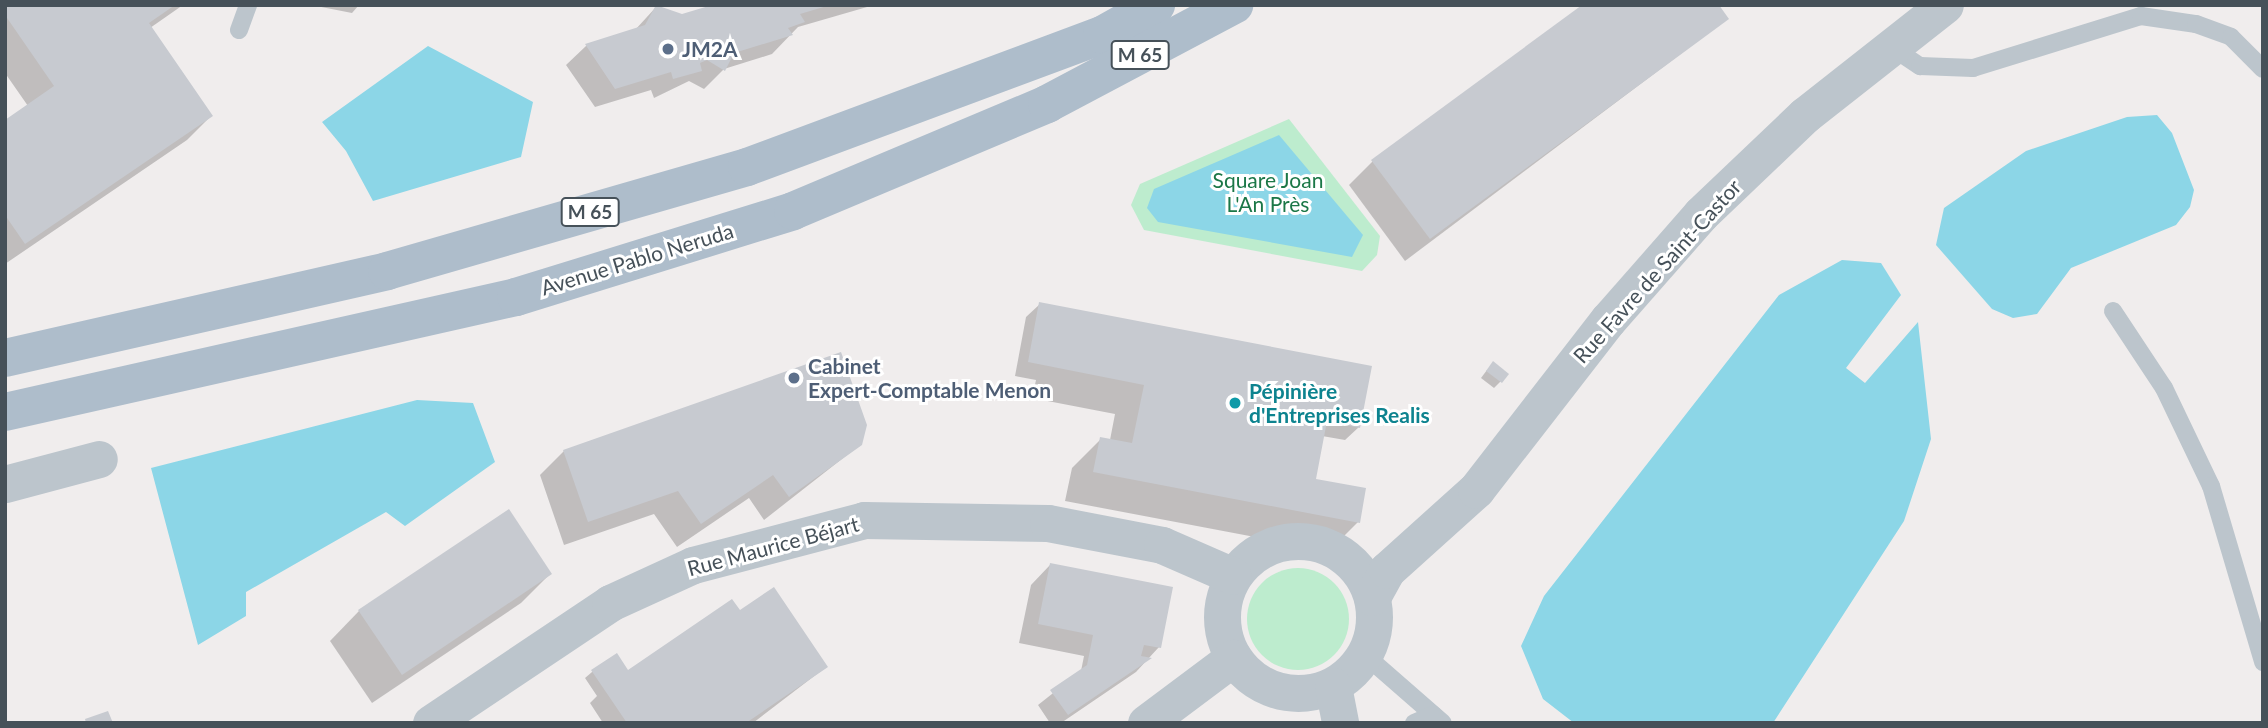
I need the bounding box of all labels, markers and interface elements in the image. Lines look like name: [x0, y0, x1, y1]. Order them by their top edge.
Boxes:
place label: JM2A: [682, 36, 738, 62]
road number: M 65: [1110, 40, 1170, 70]
marker: JM2A: [660, 41, 676, 57]
park label: Square Joan L'An Près: [1212, 167, 1324, 217]
street label: Rue Favre de Saint-Castor: [1568, 174, 1746, 368]
road number: M 65: [560, 196, 620, 228]
street label: Avenue Pablo Neruda: [538, 218, 736, 300]
place label: Cabinet Expert-Comptable Menon: [808, 353, 1051, 403]
marker: Cabinet Expert-Comptable Menon: [786, 370, 802, 386]
place label: Pépinière d'Entreprises Realis: [1249, 378, 1430, 428]
marker: Pépinière d'Entreprises Realis: [1227, 395, 1243, 411]
street label: Rue Maurice Béjart: [685, 511, 861, 581]

